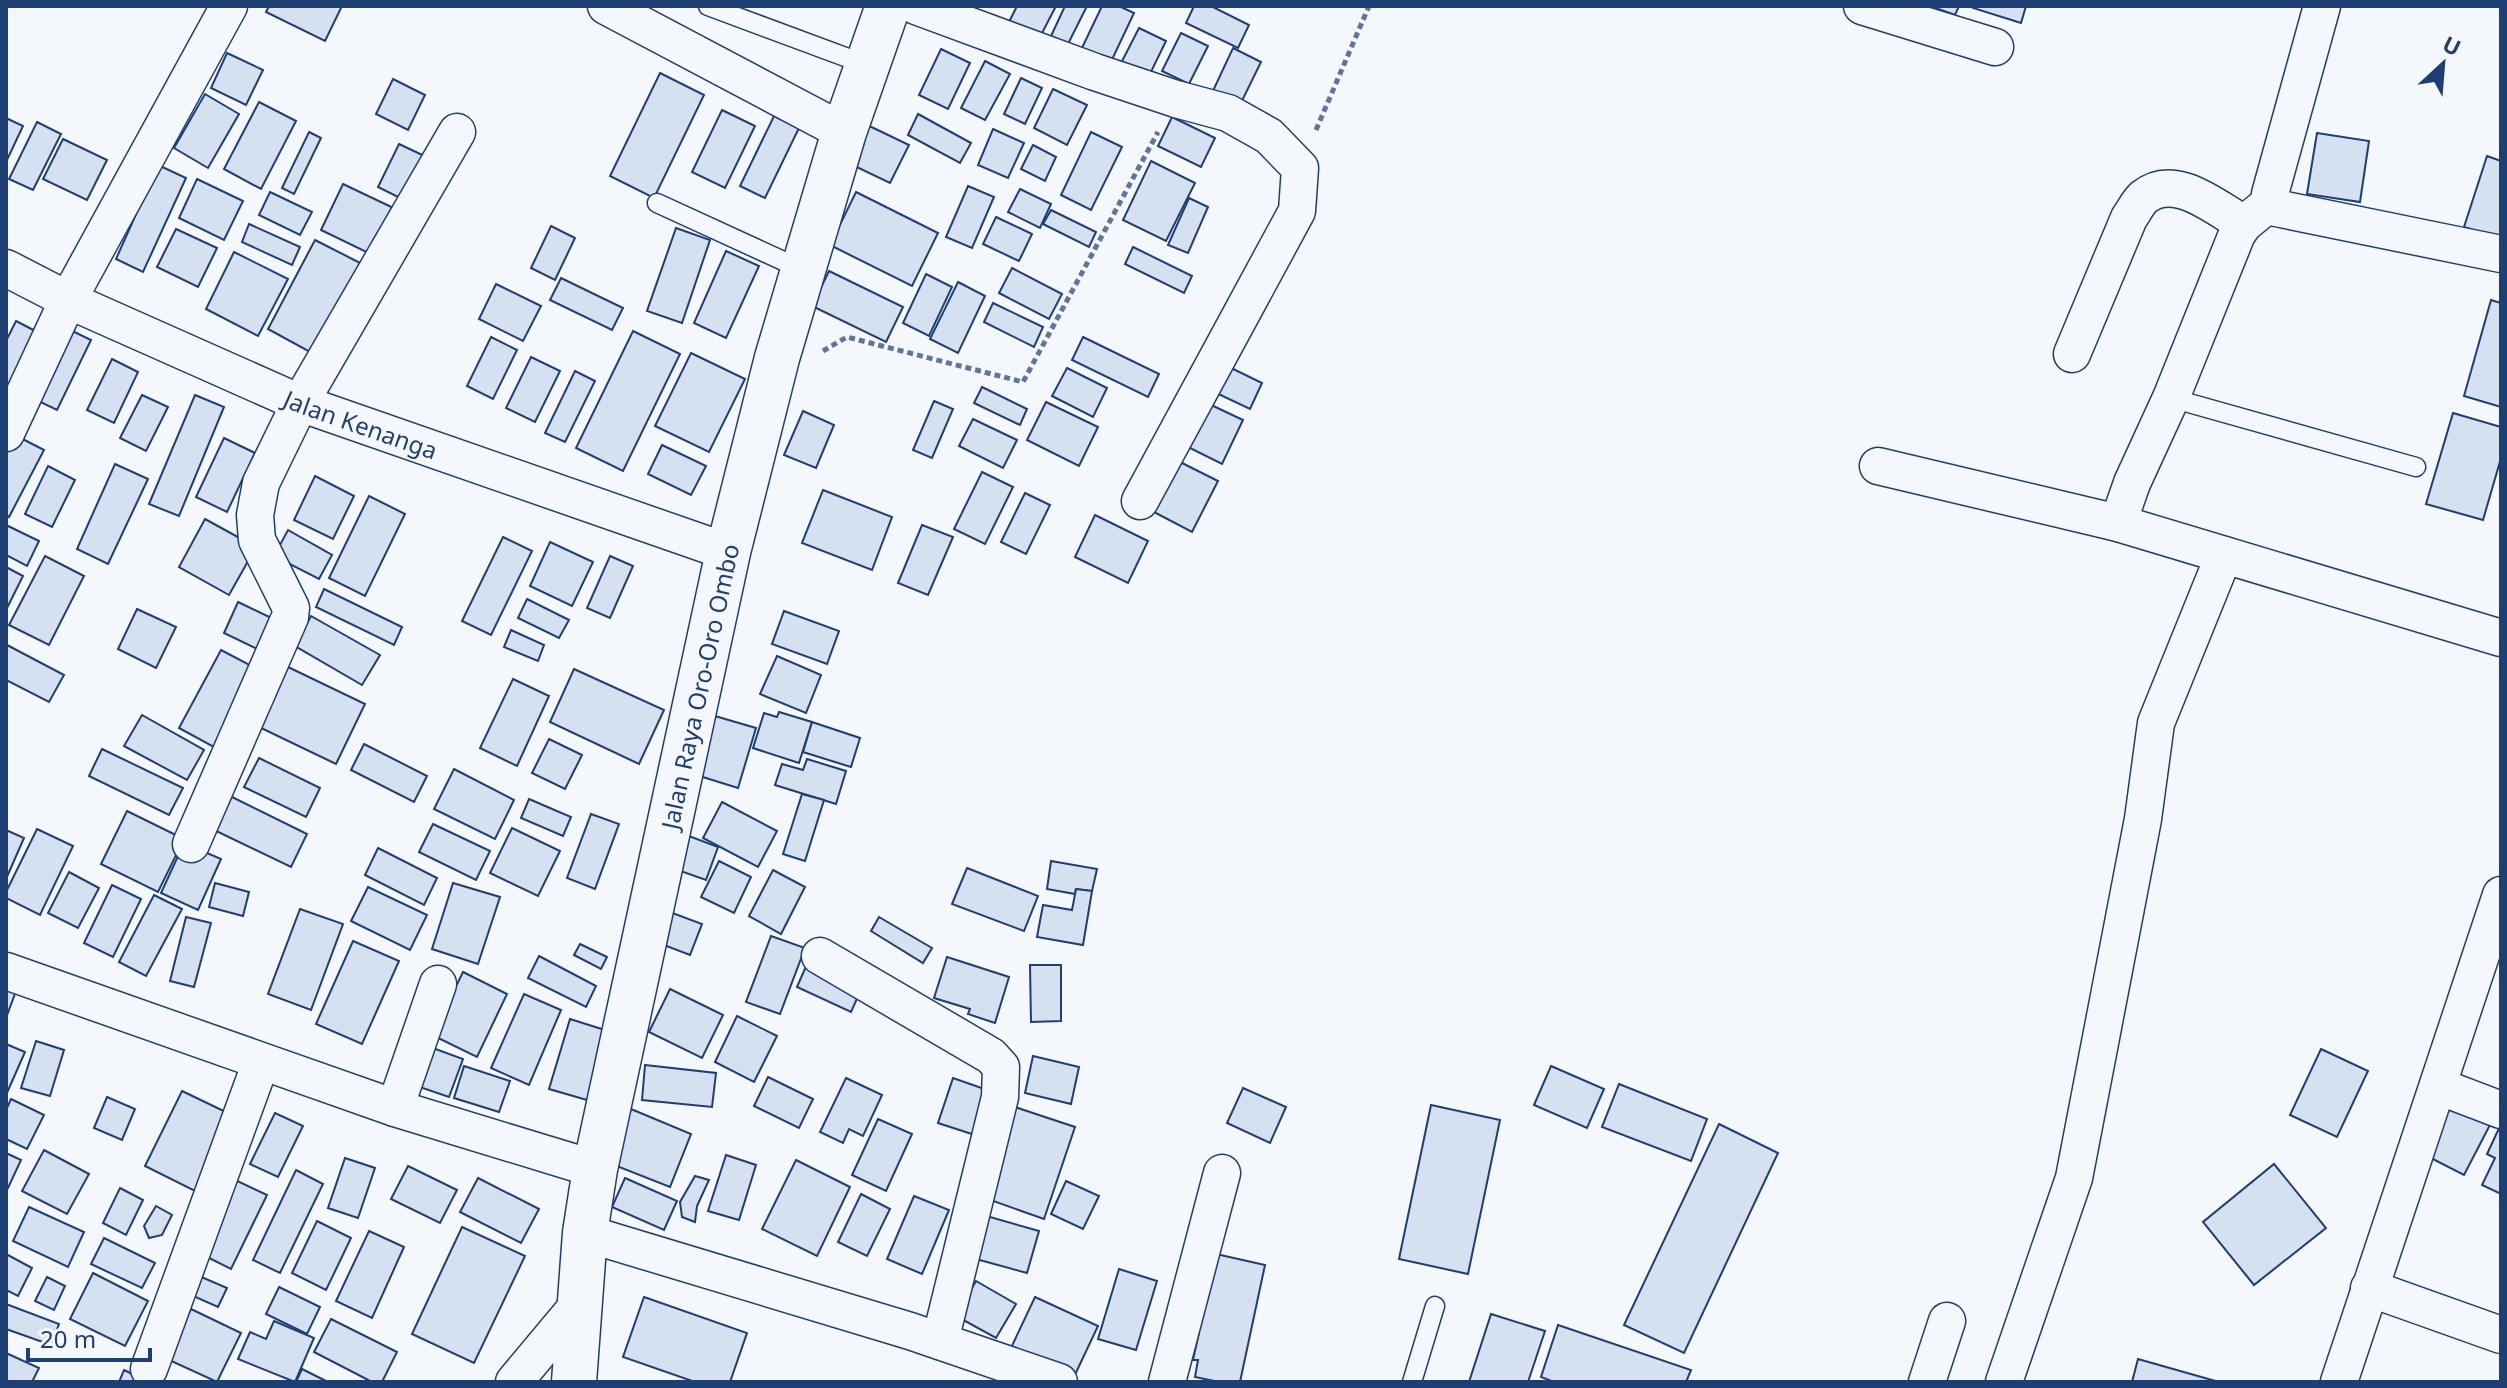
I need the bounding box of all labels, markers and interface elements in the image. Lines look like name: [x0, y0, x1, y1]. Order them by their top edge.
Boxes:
north arrow: [2403, 24, 2483, 104]
text: U: [2438, 28, 2466, 62]
street label: Jalan Kenanga: [277, 381, 442, 466]
street label: Jalan Raya Oro-Oro Ombo: [652, 540, 746, 834]
scale bar: [28, 1312, 150, 1362]
text: 20 m: [40, 1322, 96, 1355]

